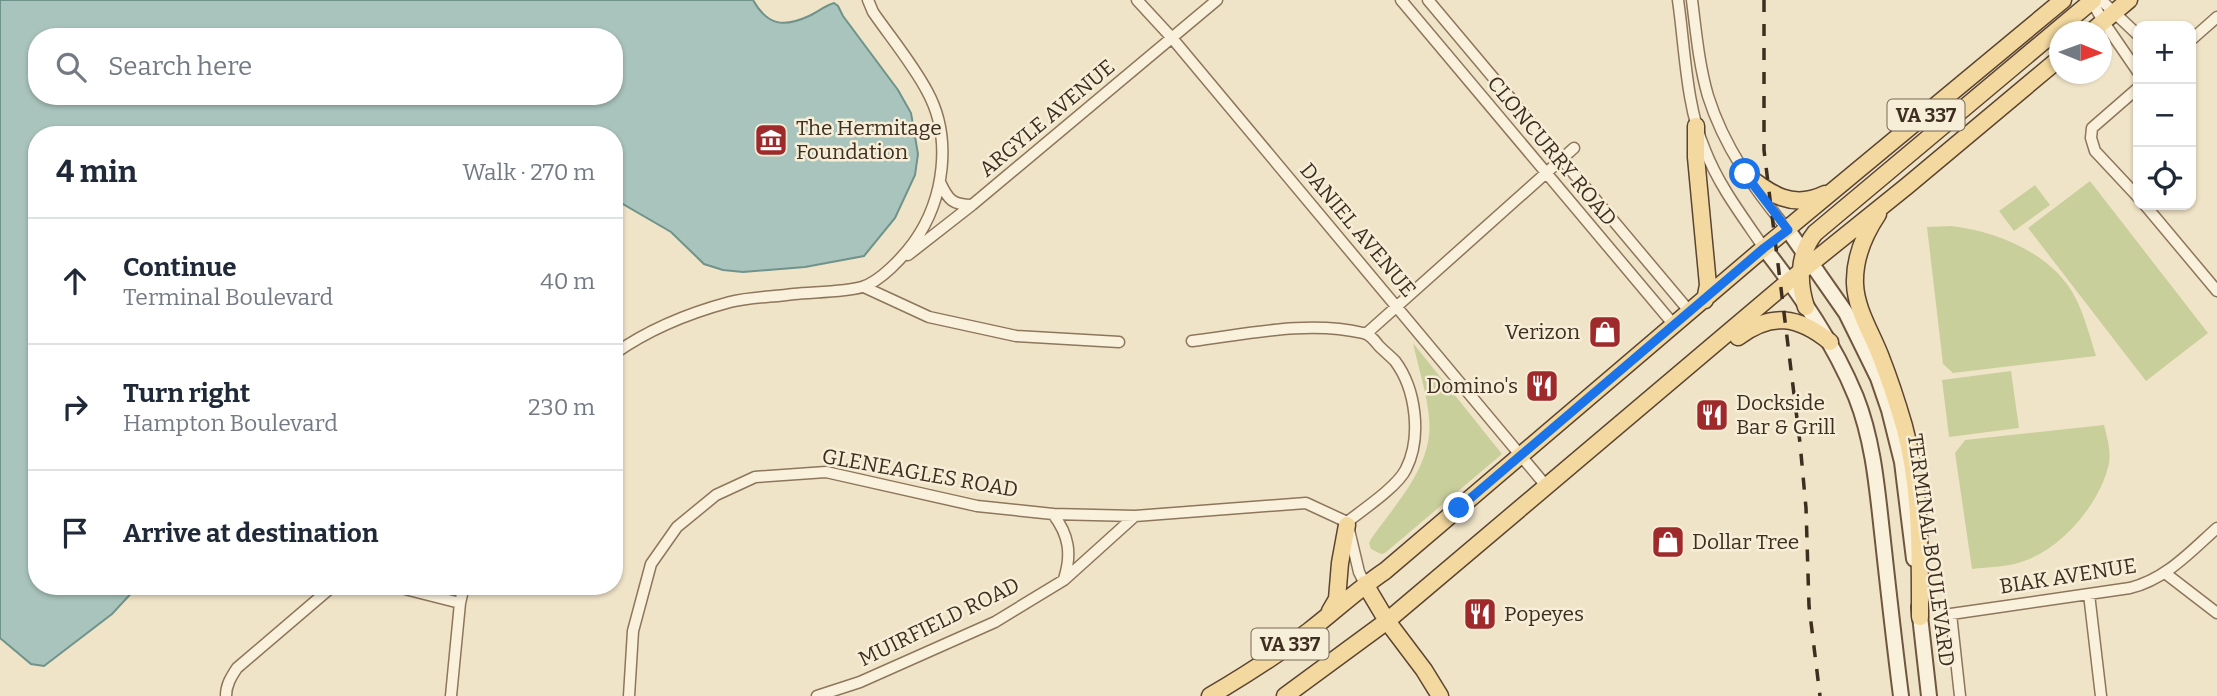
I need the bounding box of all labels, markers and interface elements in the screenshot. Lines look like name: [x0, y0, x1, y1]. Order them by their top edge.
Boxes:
north arrow: [2049, 21, 2112, 84]
map controls: [2133, 21, 2196, 210]
button: +: [2133, 21, 2196, 84]
search box: [28, 28, 623, 105]
icon: search: [52, 48, 90, 86]
text: Search here: [108, 51, 252, 82]
street label: ARGYLE AVENUE: [974, 54, 1120, 182]
street label: CLONCURRY ROAD: [1482, 71, 1622, 231]
button: −: [2133, 84, 2196, 147]
road number: VA 337: [1888, 99, 1965, 130]
place label: The Hermitage Foundation: [796, 115, 942, 165]
museum icon: The Hermitage Foundation: [752, 121, 790, 159]
button: locate: [2133, 147, 2196, 210]
text: 4 min: [56, 154, 137, 190]
text: Walk · 270 m: [462, 158, 595, 186]
street label: DANIEL AVENUE: [1294, 158, 1422, 302]
route start: [1729, 158, 1760, 189]
text: Continue: [123, 252, 237, 283]
icon: ahead: [56, 262, 94, 300]
text: 40 m: [540, 267, 595, 295]
text: Terminal Boulevard: [123, 283, 333, 311]
shop icon: Verizon: [1586, 313, 1624, 351]
place label: Verizon: [1505, 319, 1580, 345]
restaurant icon: Domino's: [1523, 367, 1561, 405]
place label: Domino's: [1426, 373, 1518, 399]
text: Turn right: [123, 378, 250, 409]
icon: right: [56, 388, 94, 426]
place label: Dockside Bar & Grill: [1736, 390, 1836, 440]
text: 230 m: [528, 393, 595, 421]
restaurant icon: Dockside Bar & Grill: [1693, 396, 1731, 434]
text: Hampton Boulevard: [123, 409, 338, 437]
street label: TERMINAL BOULEVARD: [1902, 432, 1960, 668]
street label: GLENEAGLES ROAD: [820, 443, 1020, 503]
route end: [1443, 492, 1474, 523]
icon: arrive: [56, 514, 94, 552]
text: Arrive at destination: [123, 518, 378, 549]
shop icon: Dollar Tree: [1649, 523, 1687, 561]
place label: Dollar Tree: [1692, 529, 1799, 555]
street label: BIAK AVENUE: [1998, 552, 2138, 600]
street label: MUIRFIELD ROAD: [854, 572, 1024, 672]
restaurant icon: Popeyes: [1461, 595, 1499, 633]
place label: Popeyes: [1504, 601, 1584, 627]
road number: VA 337: [1252, 628, 1328, 660]

